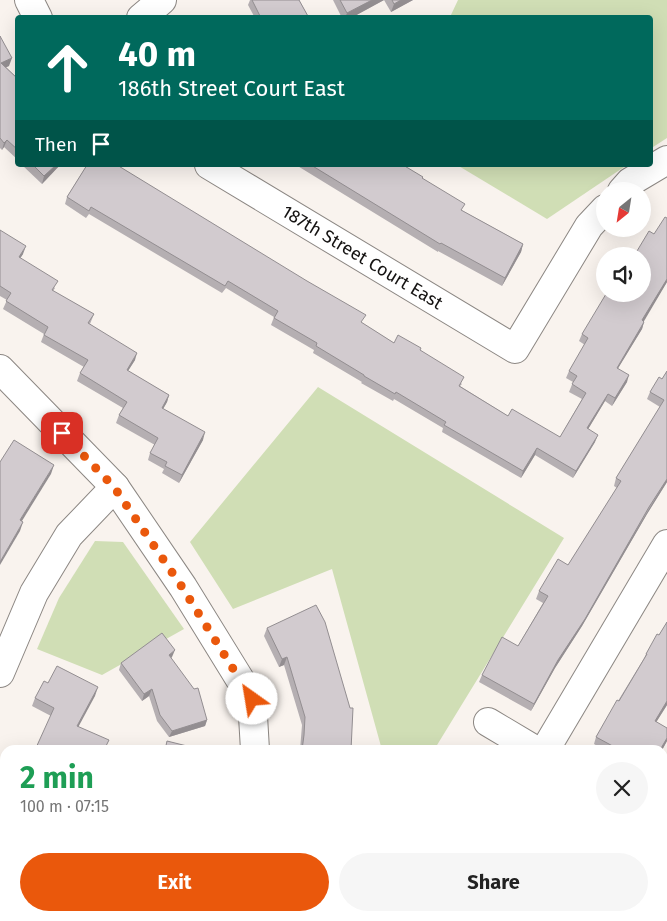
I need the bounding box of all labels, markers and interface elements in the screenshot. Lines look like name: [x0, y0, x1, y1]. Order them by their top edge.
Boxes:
text: 40 m: [118, 33, 196, 75]
icon: ahead: [35, 35, 100, 100]
text: 186th Street Court East: [118, 75, 345, 102]
icon: arrive: [87, 130, 115, 158]
text: Then: [35, 133, 77, 156]
north arrow: [596, 182, 651, 238]
map controls: [596, 182, 651, 302]
street label: 187th Street Court East: [278, 200, 447, 314]
button: sound: [596, 247, 651, 302]
pin: [41, 412, 83, 454]
icon: arrive: [48, 419, 76, 447]
position arrow: [225, 672, 277, 724]
text: 2 min: [20, 760, 94, 796]
button: close: [596, 762, 648, 814]
text: 100 m · 07:15: [20, 797, 109, 816]
button: Exit: [20, 853, 329, 911]
button: Share: [339, 853, 648, 911]

